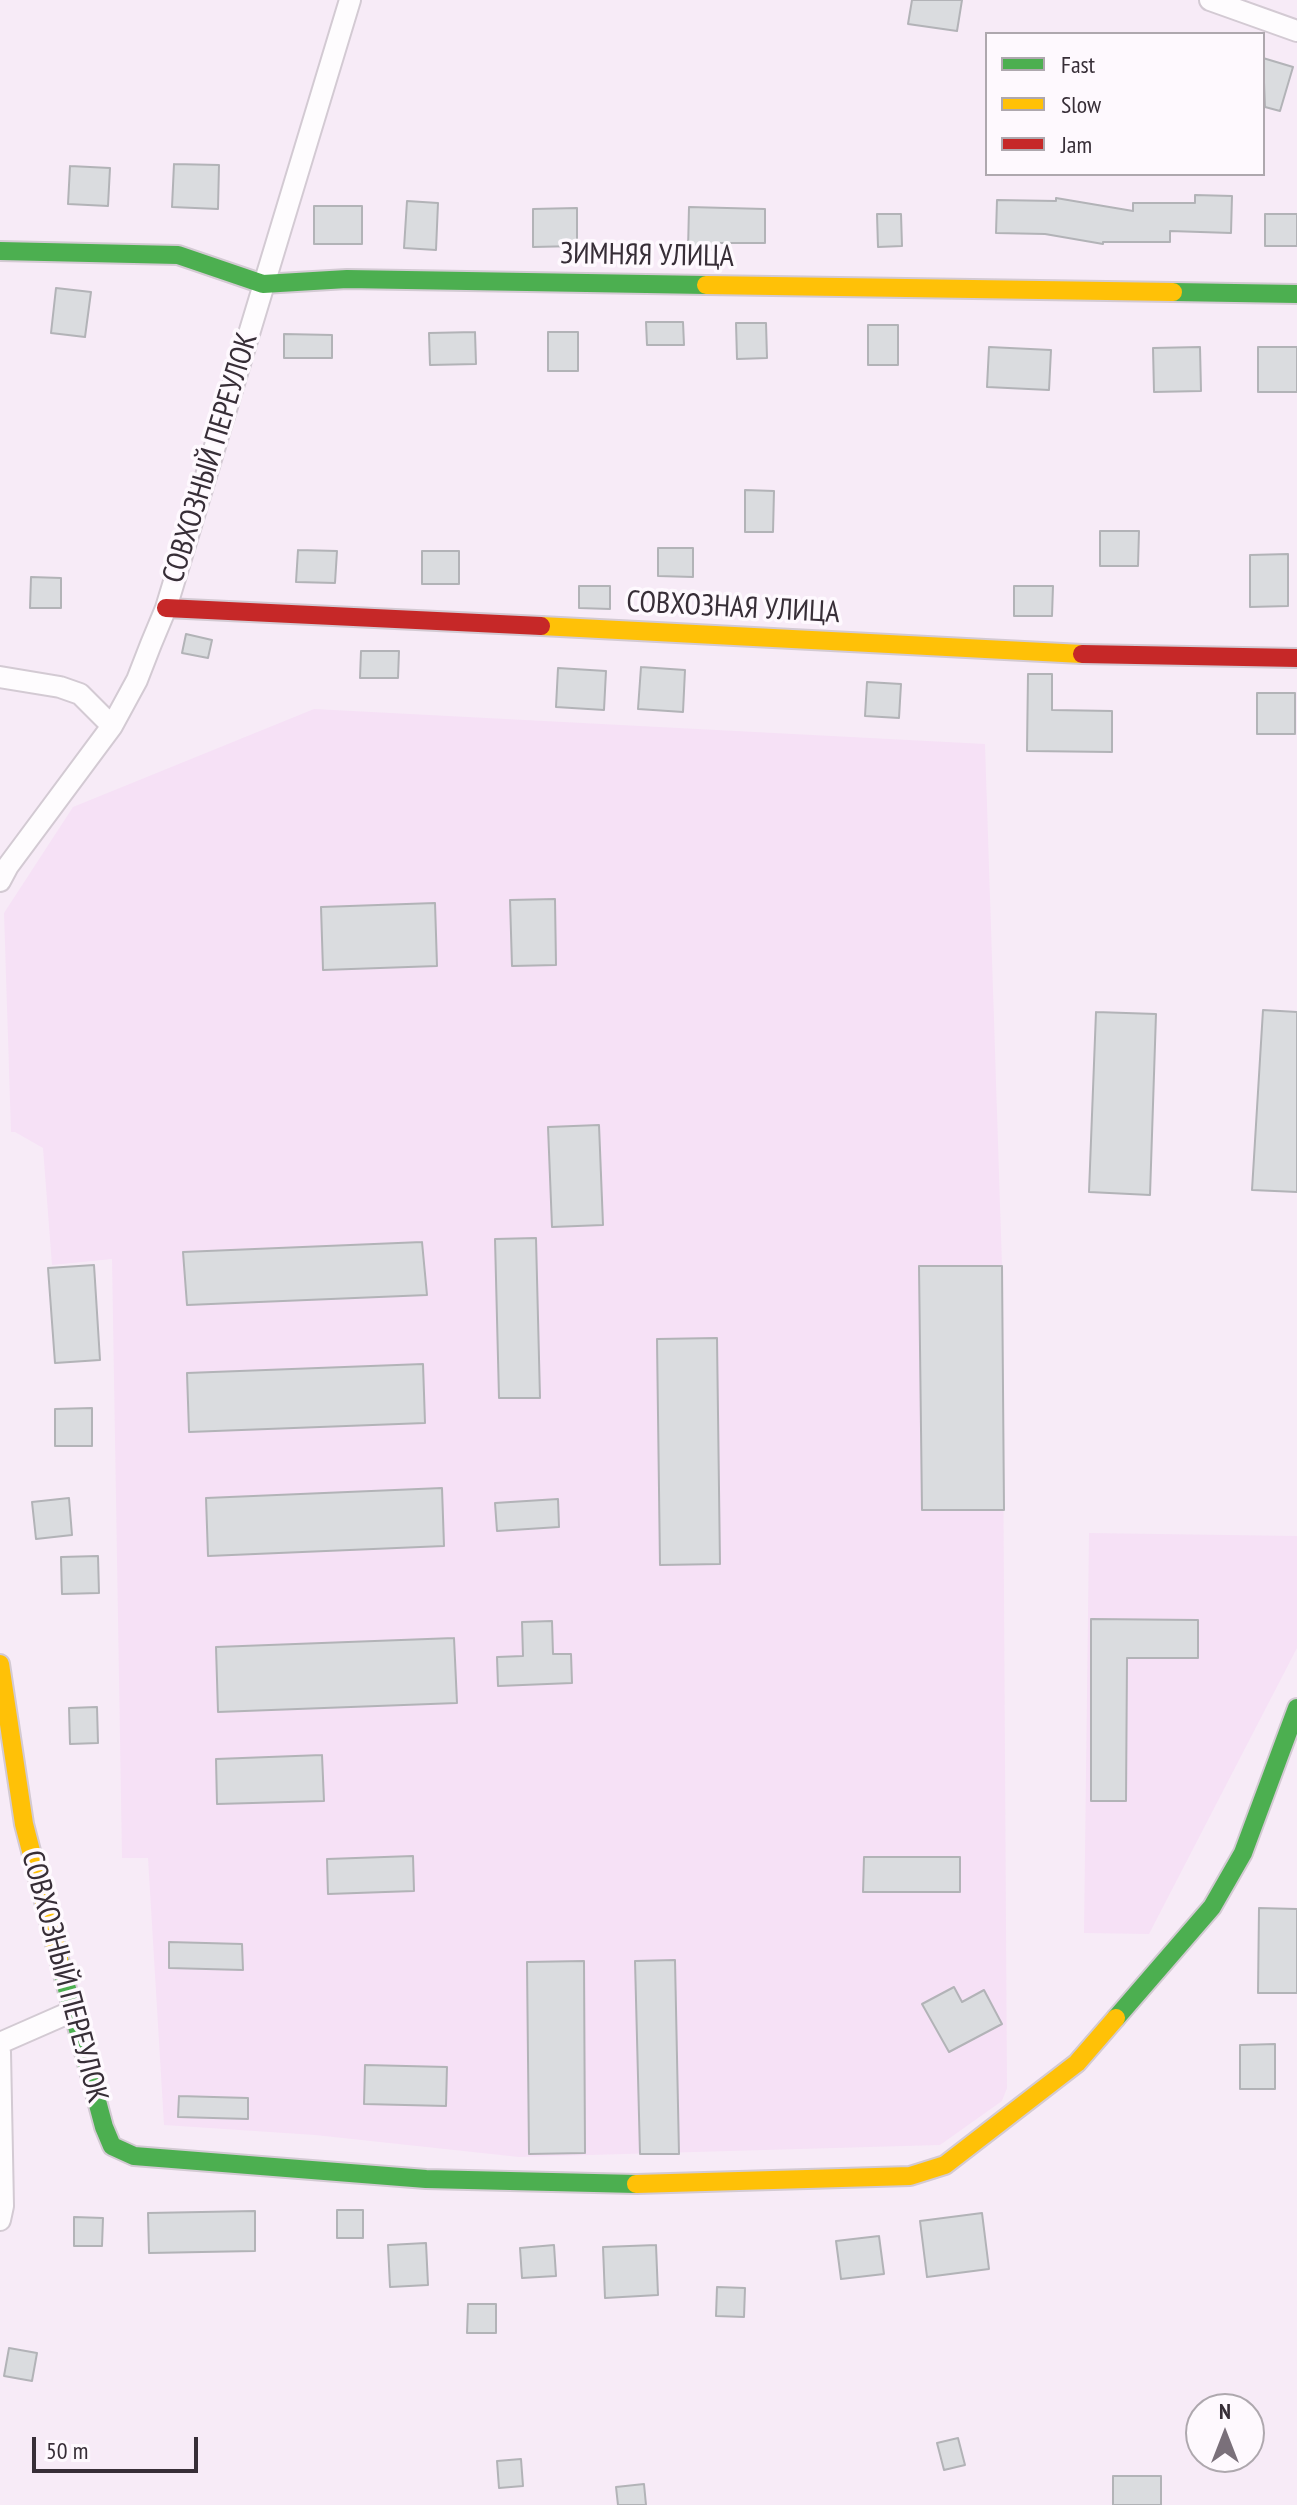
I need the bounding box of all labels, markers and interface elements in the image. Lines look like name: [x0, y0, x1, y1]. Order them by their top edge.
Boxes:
legend: [985, 32, 1265, 176]
text: Fast: [1061, 49, 1095, 80]
text: Slow: [1061, 89, 1101, 120]
text: Jam: [1061, 129, 1092, 160]
street label: ЗИМНЯЯ УЛИЦА: [560, 236, 734, 276]
street label: СОВХОЗНЫЙ ПЕРЕУЛОК: [156, 329, 266, 587]
street label: СОВХОЗНАЯ УЛИЦА: [626, 584, 840, 632]
street label: СОВХОЗНЫЙ ПЕРЕУЛОК: [13, 1847, 115, 2107]
north arrow: [1185, 2393, 1265, 2473]
text: N: [1219, 2397, 1231, 2425]
scale bar: [36, 2421, 202, 2471]
text: 50 m: [46, 2435, 88, 2466]

